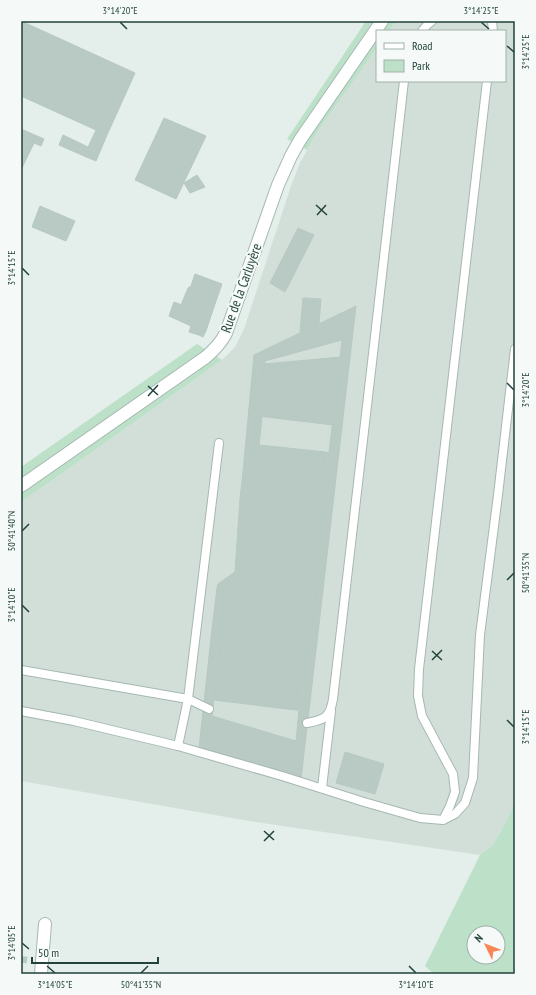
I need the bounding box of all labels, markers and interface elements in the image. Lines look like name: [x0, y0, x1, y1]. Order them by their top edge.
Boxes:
text: 3°14'20"E: [103, 4, 137, 17]
text: 3°14'25"E: [464, 4, 498, 17]
legend: [376, 30, 506, 82]
text: 3°14'25"E: [519, 35, 532, 69]
text: Road: [412, 38, 432, 53]
text: Park: [412, 58, 430, 73]
street label: Rue de la Carluyère: [216, 241, 266, 335]
text: 3°14'15"E: [5, 251, 18, 285]
text: 3°14'20"E: [519, 373, 532, 407]
text: 50°41'40"N: [5, 511, 18, 551]
text: 50°41'35"N: [519, 553, 532, 593]
text: 3°14'10"E: [5, 588, 18, 622]
text: 3°14'15"E: [519, 710, 532, 744]
north arrow: [466, 925, 506, 965]
text: 3°14'05"E: [5, 926, 18, 960]
text: N: [472, 931, 486, 945]
scale bar: [32, 939, 158, 965]
text: 50 m: [38, 945, 59, 960]
text: 3°14'05"E: [38, 978, 72, 991]
text: 50°41'35"N: [121, 978, 161, 991]
text: 3°14'10"E: [399, 978, 433, 991]

